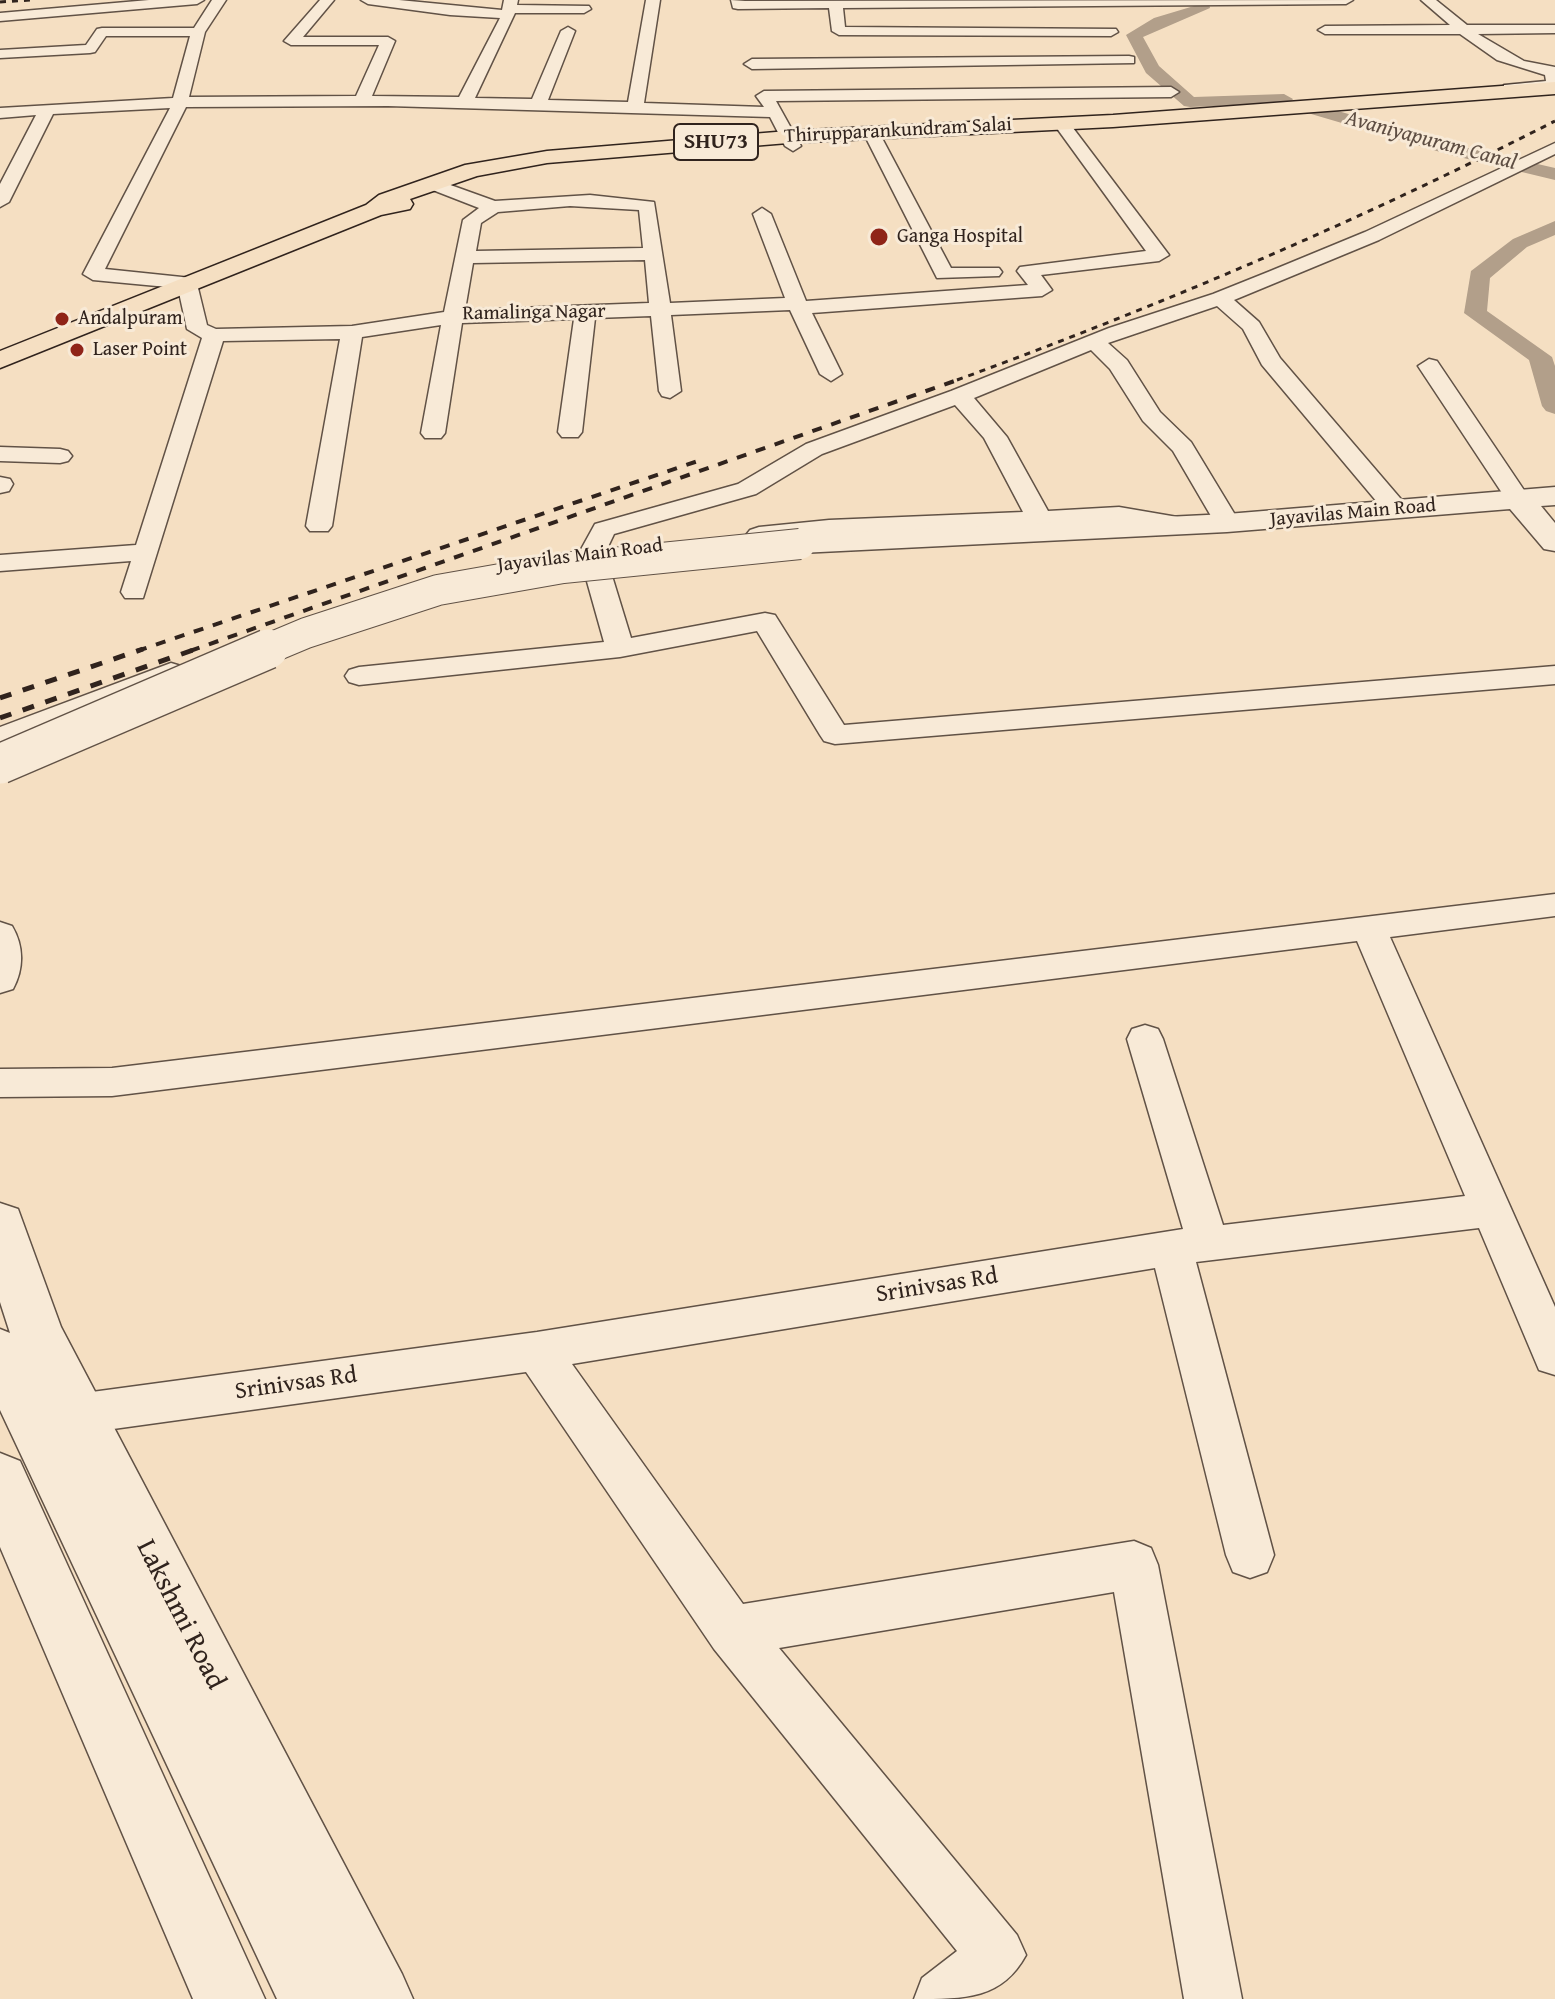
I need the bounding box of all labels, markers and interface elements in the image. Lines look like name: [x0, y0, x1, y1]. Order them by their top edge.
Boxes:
water label: Avaniyapuram Canal: [1343, 105, 1519, 177]
street label: Thirupparankundram Salai: [784, 113, 1012, 149]
road number: SHU73: [674, 124, 758, 160]
place label: Ganga Hospital: [897, 225, 1023, 249]
marker: Ganga Hospital: [868, 226, 890, 248]
street label: Ramalinga Nagar: [462, 300, 606, 326]
place label: Andalpuram: [78, 307, 183, 331]
marker: Andalpuram: [53, 310, 71, 328]
place label: Laser Point: [93, 338, 187, 362]
marker: Laser Point: [68, 341, 86, 359]
street label: Jayavilas Main Road: [1269, 494, 1437, 532]
street label: Jayavilas Main Road: [496, 534, 664, 578]
street label: Srinivsas Rd: [874, 1262, 1000, 1310]
street label: Srinivsas Rd: [233, 1361, 359, 1407]
street label: Lakshmi Road: [128, 1535, 232, 1695]

